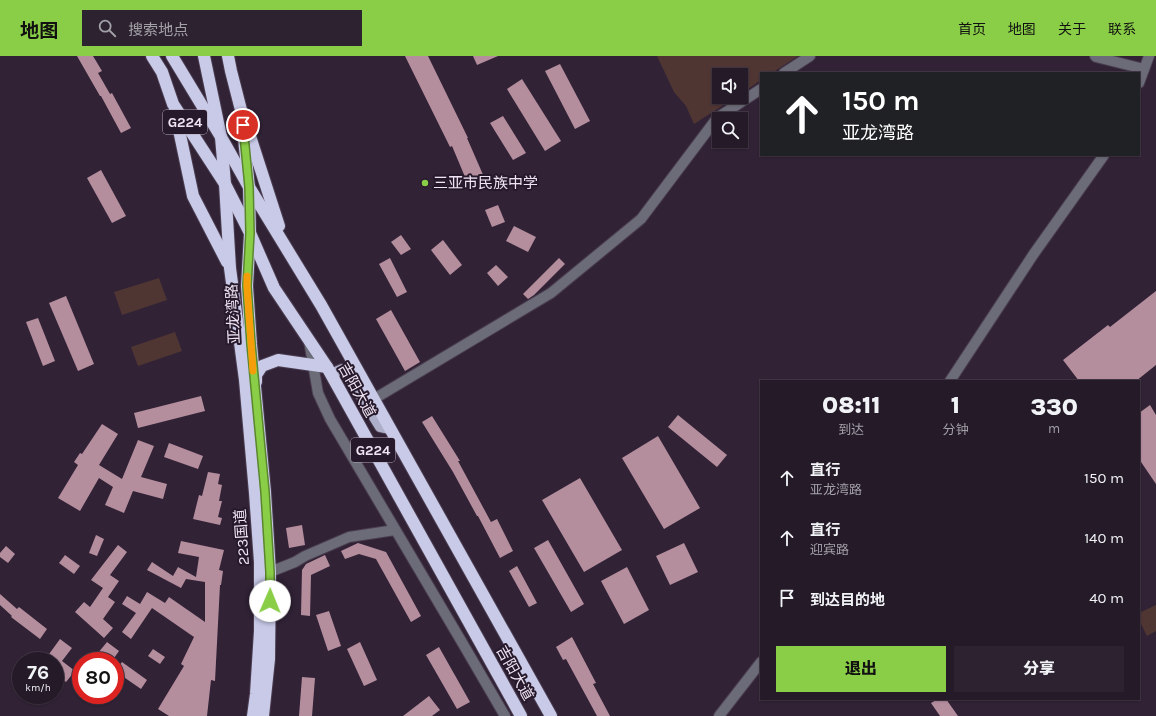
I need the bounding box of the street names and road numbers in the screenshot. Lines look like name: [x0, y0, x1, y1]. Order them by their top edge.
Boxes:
road number: G224: [163, 110, 207, 134]
street label: 亚龙湾路: [222, 284, 244, 344]
street label: 吉阳大道: [335, 359, 379, 421]
road number: G224: [351, 438, 395, 462]
street label: 223国道: [231, 508, 253, 566]
street label: 吉阳大道: [493, 642, 537, 704]

